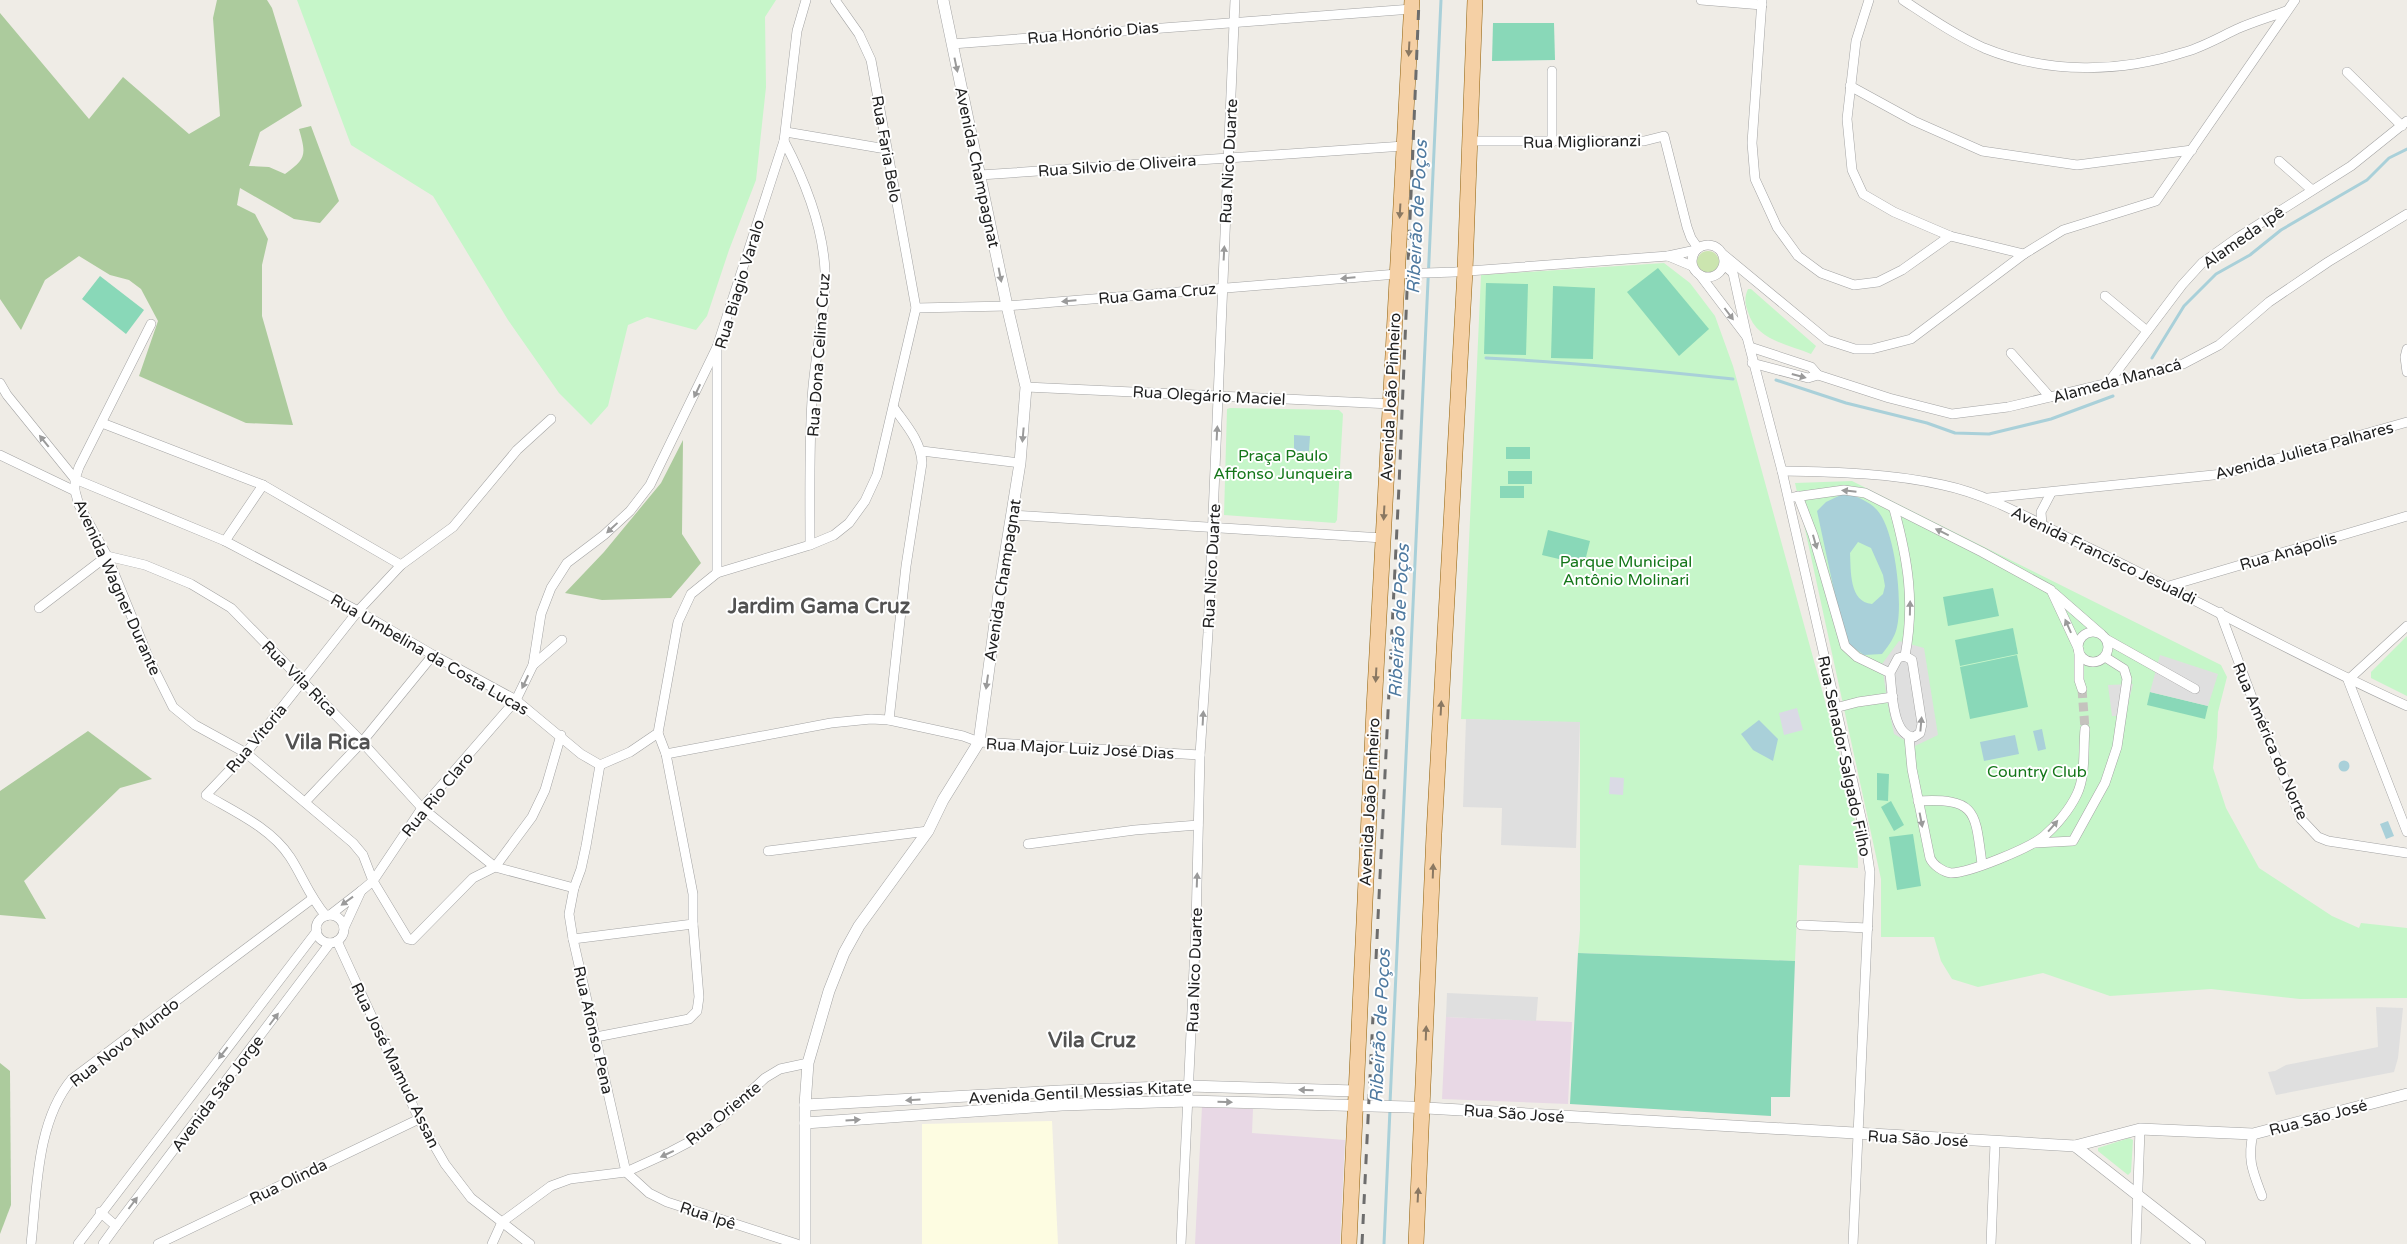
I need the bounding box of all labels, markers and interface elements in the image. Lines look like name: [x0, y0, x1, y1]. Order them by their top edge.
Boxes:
street label: Rua Honório Dias: [1027, 17, 1160, 49]
one-way arrow: [1405, 41, 1413, 57]
one-way arrow: [952, 57, 960, 73]
street label: Avenida Champagnat: [950, 85, 1004, 250]
street label: Rua Faria Belo: [867, 94, 905, 205]
street label: Rua Nico Duarte: [1216, 98, 1242, 224]
street label: Rua Miglioranzi: [1523, 131, 1641, 153]
water label: Ribeirão de Poços: [1402, 138, 1432, 295]
street label: Rua Silvio de Oliveira: [1037, 150, 1197, 182]
street label: Alameda Ipê: [2199, 202, 2288, 273]
one-way arrow: [1396, 203, 1404, 219]
street label: Rua Biagio Varalo: [711, 217, 769, 351]
one-way arrow: [1220, 245, 1228, 261]
one-way arrow: [997, 268, 1005, 284]
street label: Rua Dona Celina Cruz: [803, 272, 835, 438]
one-way arrow: [1340, 274, 1356, 282]
street label: Rua Gama Cruz: [1097, 279, 1217, 309]
one-way arrow: [1061, 297, 1077, 305]
one-way arrow: [1724, 307, 1734, 321]
street label: Avenida João Pinheiro: [1377, 312, 1405, 482]
street label: Alameda Manacá: [2051, 354, 2184, 408]
one-way arrow: [1791, 372, 1806, 380]
street label: Rua Olegário Maciel: [1132, 382, 1286, 410]
one-way arrow: [692, 383, 701, 398]
street label: Avenida Julieta Palhares: [2213, 418, 2396, 484]
one-way arrow: [1213, 425, 1221, 441]
one-way arrow: [1018, 427, 1026, 443]
one-way arrow: [39, 435, 50, 448]
park label: Praça Paulo Affonso Junqueira: [1213, 446, 1353, 484]
one-way arrow: [1841, 487, 1857, 495]
street label: Avenida Wagner Durante: [69, 496, 165, 679]
street label: Avenida Champagnat: [980, 498, 1026, 663]
street label: Avenida Francisco Jesualdi: [2008, 502, 2199, 609]
street label: Rua Nico Duarte: [1199, 503, 1225, 629]
one-way arrow: [1380, 505, 1388, 521]
one-way arrow: [606, 522, 618, 534]
one-way arrow: [1935, 528, 1949, 536]
street label: Rua Anápolis: [2237, 529, 2339, 575]
one-way arrow: [1811, 534, 1819, 549]
water label: Ribeirão de Poços: [1384, 542, 1414, 699]
park label: Parque Municipal Antônio Molinari: [1560, 552, 1692, 590]
street label: Rua Umbelina da Costa Lucas: [327, 590, 532, 720]
district label: Jardim Gama Cruz: [727, 594, 911, 619]
one-way arrow: [1906, 599, 1914, 615]
one-way arrow: [2063, 619, 2071, 633]
street label: Rua Vila Rica: [257, 637, 341, 721]
street label: Rua Senador Salgado Filho: [1813, 654, 1875, 859]
street label: Rua América do Norte: [2228, 660, 2312, 823]
one-way arrow: [1371, 668, 1379, 684]
one-way arrow: [983, 674, 991, 690]
one-way arrow: [521, 675, 529, 689]
street label: Rua Vitoria: [222, 700, 291, 777]
one-way arrow: [1438, 700, 1446, 716]
one-way arrow: [1199, 710, 1207, 726]
one-way arrow: [1917, 715, 1925, 731]
street label: Avenida João Pinheiro: [1356, 717, 1384, 887]
district label: Vila Rica: [285, 730, 371, 755]
street label: Rua Major Luiz José Dias: [985, 734, 1175, 764]
street label: Rua Rio Claro: [398, 748, 478, 841]
park label: Country Club: [1987, 762, 2087, 782]
one-way arrow: [1917, 812, 1925, 827]
one-way arrow: [2047, 820, 2058, 833]
one-way arrow: [1429, 862, 1437, 878]
one-way arrow: [1193, 872, 1201, 888]
one-way arrow: [340, 896, 354, 906]
street label: Rua Nico Duarte: [1183, 907, 1207, 1033]
water label: Ribeirão de Poços: [1365, 947, 1395, 1104]
street label: Rua Afonso Pena: [569, 964, 617, 1096]
street label: Rua José Mamud Assan: [346, 979, 444, 1151]
street label: Rua Novo Mundo: [66, 994, 183, 1092]
one-way arrow: [269, 1012, 279, 1026]
one-way arrow: [1422, 1025, 1430, 1041]
district label: Vila Cruz: [1048, 1028, 1136, 1053]
street label: Avenida São Jorge: [167, 1031, 268, 1156]
one-way arrow: [218, 1046, 228, 1060]
street label: Rua Oriente: [682, 1077, 765, 1150]
street label: Avenida Gentil Messias Kitate: [968, 1077, 1192, 1109]
one-way arrow: [1298, 1086, 1314, 1094]
street label: Rua São José: [2267, 1095, 2370, 1141]
one-way arrow: [904, 1096, 920, 1104]
one-way arrow: [1217, 1098, 1233, 1106]
street label: Rua São José: [1463, 1101, 1565, 1127]
one-way arrow: [845, 1116, 861, 1124]
street label: Rua São José: [1867, 1126, 1969, 1152]
one-way arrow: [660, 1150, 674, 1158]
street label: Rua Olinda: [246, 1155, 331, 1209]
one-way arrow: [1415, 1187, 1423, 1203]
one-way arrow: [128, 1196, 138, 1210]
street label: Rua Ipê: [677, 1198, 738, 1234]

